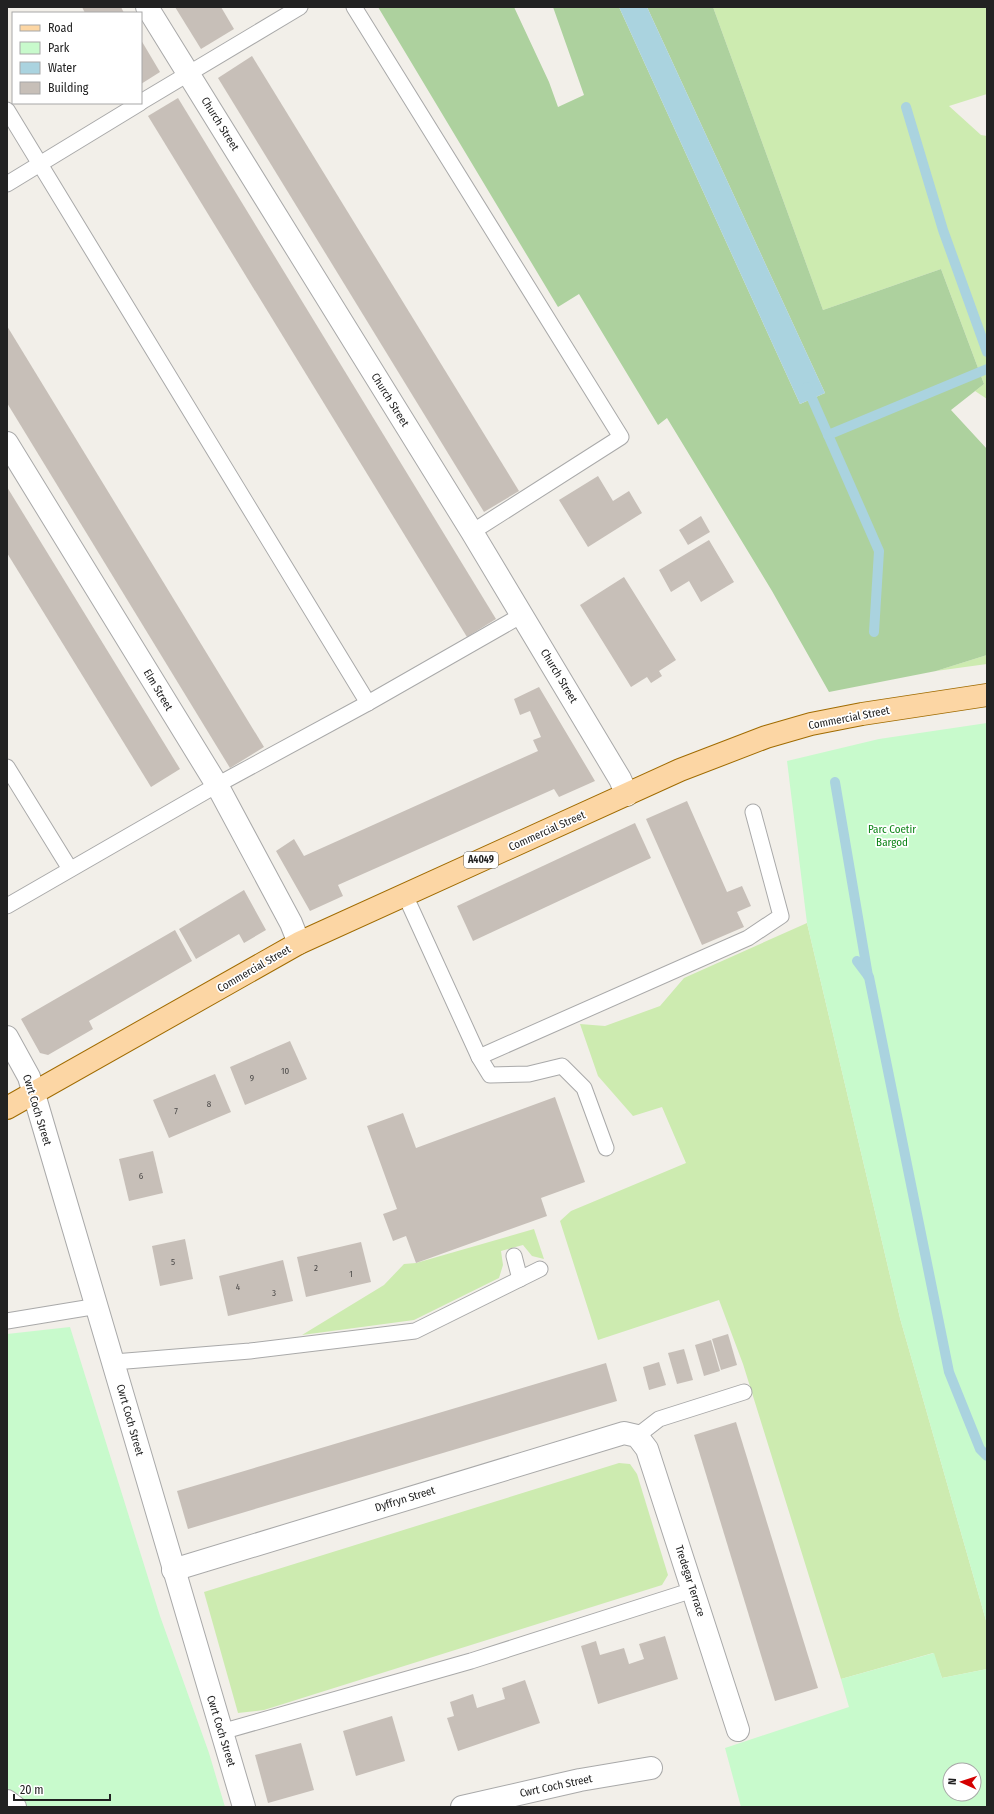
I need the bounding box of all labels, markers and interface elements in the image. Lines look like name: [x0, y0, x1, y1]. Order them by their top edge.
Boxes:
legend: [12, 12, 142, 104]
text: Road: [48, 21, 73, 35]
text: Park: [48, 41, 70, 55]
text: Water: [48, 61, 77, 75]
text: Building: [48, 81, 89, 95]
street label: Church Street: [198, 95, 242, 154]
street label: Church Street: [368, 371, 412, 430]
street label: Church Street: [538, 647, 580, 706]
street label: Elm Street: [141, 667, 176, 713]
street label: Commercial Street: [807, 704, 891, 732]
street label: Commercial Street: [507, 808, 588, 854]
park label: Parc Coetir Bargod: [868, 823, 916, 849]
road number: A4049: [464, 852, 498, 868]
street label: Commercial Street: [215, 943, 293, 995]
house number: 10: [281, 1066, 289, 1076]
street label: Cwrt Coch Street: [20, 1073, 54, 1148]
house number: 9: [250, 1073, 254, 1083]
house number: 8: [207, 1099, 212, 1109]
house number: 7: [174, 1106, 178, 1116]
house number: 6: [139, 1171, 144, 1181]
house number: 5: [171, 1257, 175, 1267]
house number: 2: [314, 1263, 318, 1273]
house number: 1: [349, 1269, 353, 1279]
house number: 4: [236, 1282, 241, 1292]
house number: 3: [272, 1288, 276, 1298]
street label: Cwrt Coch Street: [114, 1383, 147, 1458]
street label: Dyffryn Street: [373, 1484, 437, 1514]
street label: Tredegar Terrace: [672, 1544, 708, 1618]
street label: Cwrt Coch Street: [204, 1694, 238, 1769]
north arrow: [942, 1762, 982, 1802]
street label: Cwrt Coch Street: [519, 1772, 594, 1800]
scale bar: [14, 1776, 110, 1802]
text: N: [946, 1778, 959, 1785]
text: 20 m: [20, 1783, 44, 1797]

